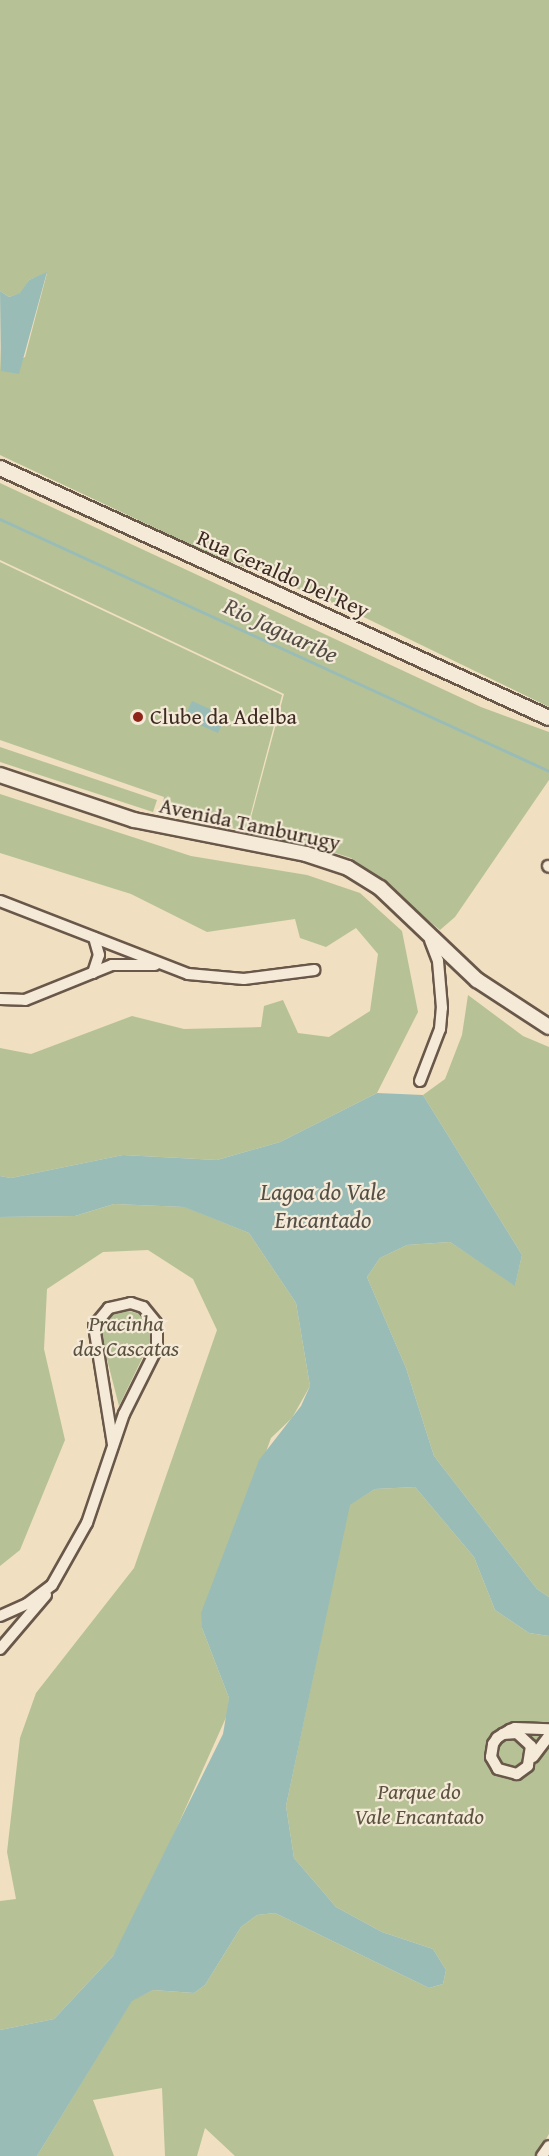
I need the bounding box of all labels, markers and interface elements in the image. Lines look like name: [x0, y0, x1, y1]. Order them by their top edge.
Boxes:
street label: Rua Geraldo Del'Rey: [193, 524, 373, 624]
water label: Rio Jaguaribe: [219, 591, 343, 669]
place label: Clube da Adelba: [150, 704, 297, 730]
marker: Clube da Adelba: [131, 710, 145, 724]
street label: Avenida Tamburugy: [157, 792, 343, 856]
water label: Lagoa do Vale Encantado: [260, 1178, 386, 1234]
park label: Pracinha das Cascatas: [73, 1310, 179, 1362]
park label: Parque do Vale Encantado: [354, 1778, 484, 1830]

